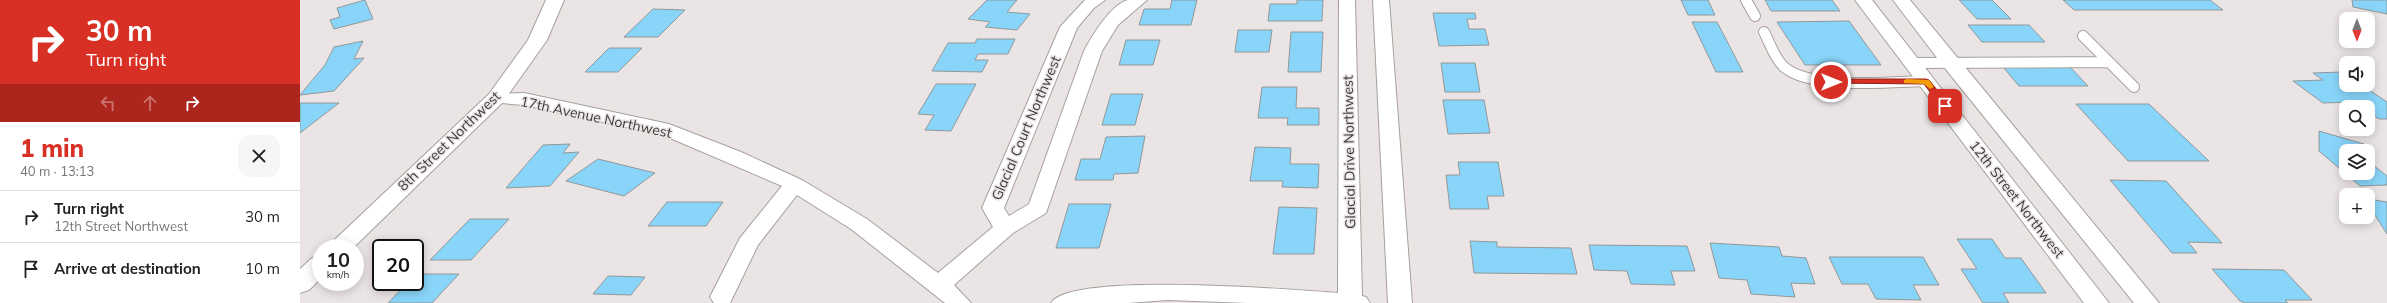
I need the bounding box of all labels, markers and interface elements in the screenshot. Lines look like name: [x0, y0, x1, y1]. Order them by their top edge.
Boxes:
north arrow: [2339, 12, 2375, 48]
map controls: [2339, 12, 2375, 224]
text: 30 m: [86, 13, 152, 48]
icon: right: [20, 16, 72, 68]
text: Turn right: [86, 48, 166, 71]
street label: Glacial Court Northwest: [987, 53, 1065, 203]
button: sound: [2339, 56, 2375, 92]
position arrow: [1810, 61, 1852, 103]
street label: Glacial Drive Northwest: [1339, 75, 1359, 229]
street label: 8th Street Northwest: [394, 87, 504, 195]
pin: [1928, 89, 1962, 123]
icon: left: [97, 92, 119, 114]
icon: ahead: [139, 92, 161, 114]
icon: right: [181, 92, 203, 114]
street label: 17th Avenue Northwest: [519, 92, 673, 142]
icon: arrive: [1934, 95, 1956, 117]
button: search: [2339, 100, 2375, 136]
text: 1 min: [20, 133, 84, 163]
button: close: [238, 135, 280, 177]
street label: 12th Street Northwest: [1965, 137, 2069, 261]
button: layers: [2339, 144, 2375, 180]
text: 40 m · 13:13: [20, 163, 94, 179]
button: +: [2339, 188, 2375, 224]
text: Turn right: [54, 199, 124, 218]
icon: right: [20, 206, 42, 228]
text: 30 m: [245, 207, 280, 226]
text: 12th Street Northwest: [54, 218, 188, 234]
speed limit sign: 20: [372, 239, 424, 291]
text: 10: [326, 247, 350, 272]
icon: arrive: [20, 258, 42, 280]
text: Arrive at destination: [54, 259, 201, 278]
text: 10 m: [245, 259, 280, 278]
text: km/h: [327, 268, 349, 281]

